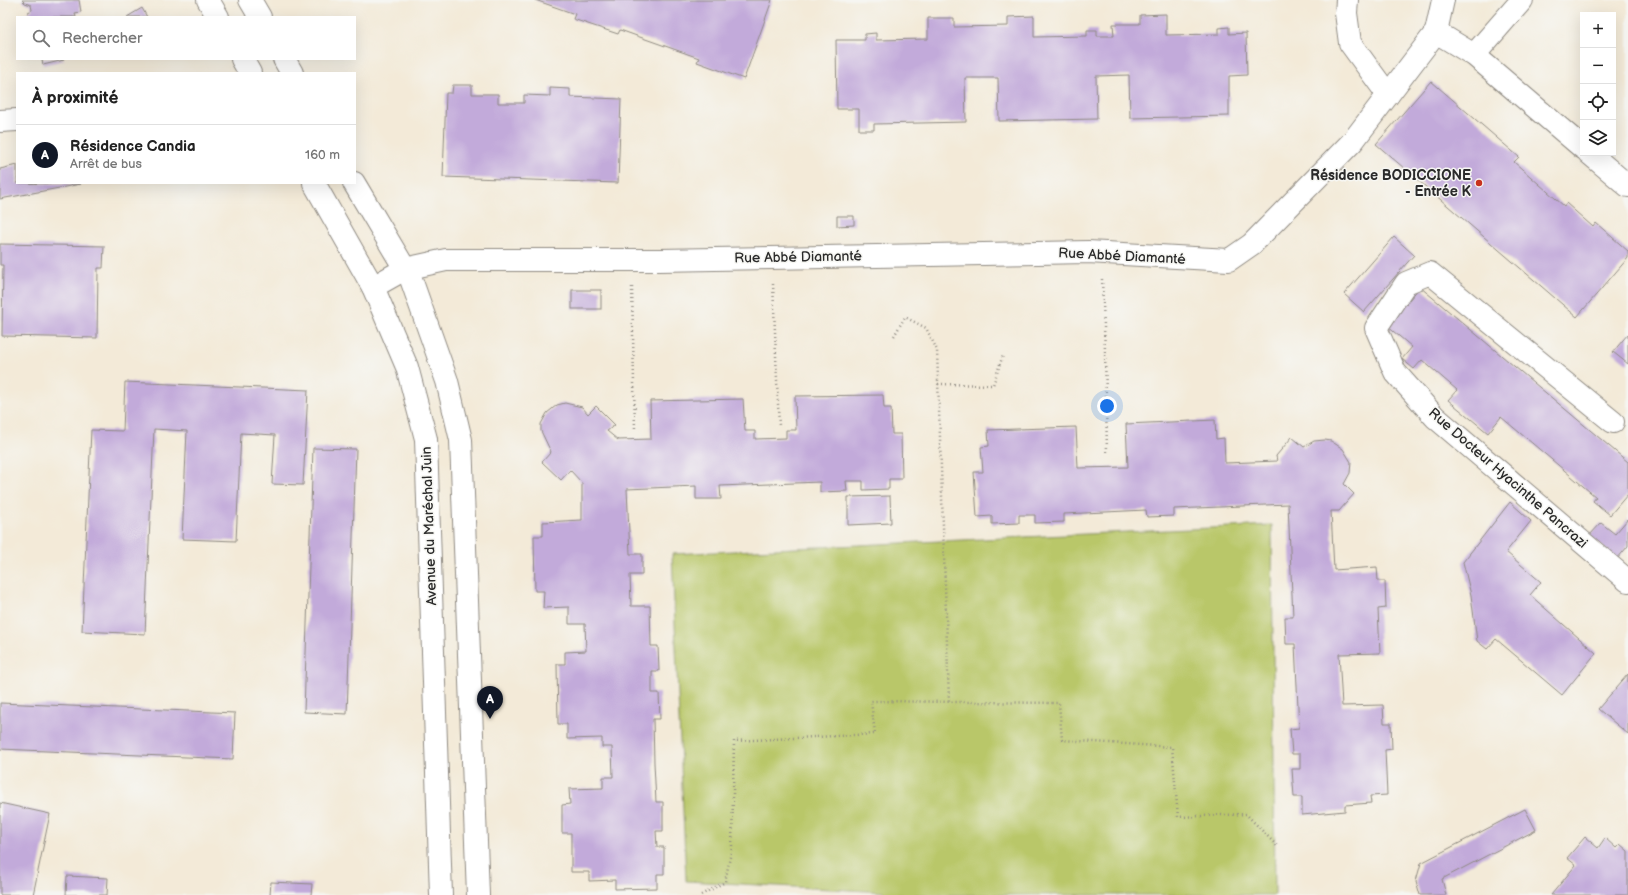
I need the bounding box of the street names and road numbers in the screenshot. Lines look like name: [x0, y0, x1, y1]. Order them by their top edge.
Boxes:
street label: Rue Abbé Diamanté: [1058, 244, 1187, 268]
street label: Rue Abbé Diamanté: [734, 247, 862, 267]
street label: Rue Docteur Hyacinthe Pancrazi: [1425, 404, 1591, 552]
street label: Avenue du Maréchal Juin: [418, 446, 440, 606]

